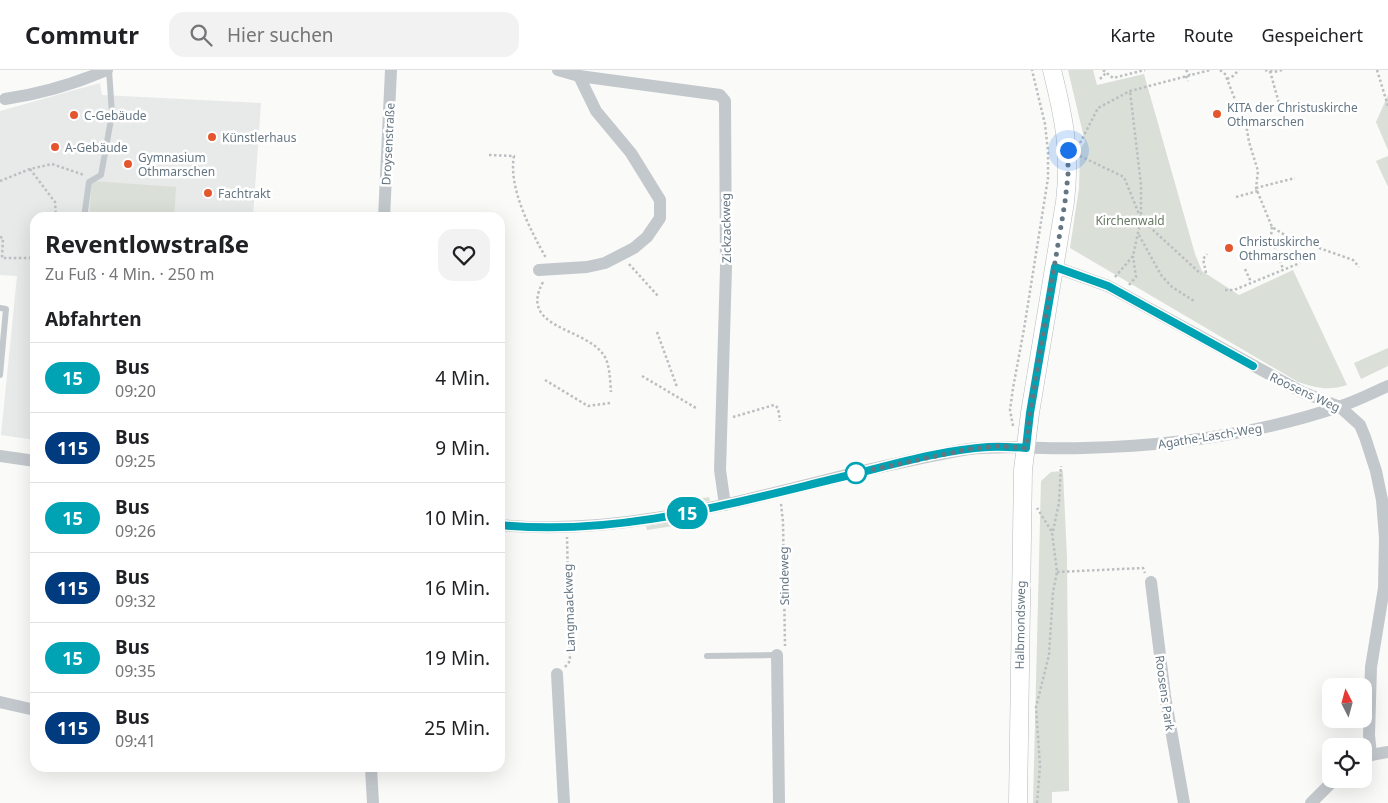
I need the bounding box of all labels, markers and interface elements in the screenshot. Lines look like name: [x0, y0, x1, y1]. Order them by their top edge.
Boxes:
search box: [169, 12, 519, 57]
text: Commutr: [25, 18, 139, 51]
icon: search: [187, 21, 215, 49]
text: Hier suchen: [227, 22, 334, 48]
text: Karte: [1110, 23, 1156, 47]
text: Route: [1184, 23, 1233, 47]
text: Gespeichert: [1261, 23, 1363, 47]
place label: KITA der Christuskirche Othmarschen: [1227, 99, 1358, 130]
street label: Droysenstraße: [377, 102, 399, 186]
place label: C-Gebäude: [84, 107, 147, 124]
marker: KITA der Christuskirche Othmarschen: [1211, 108, 1223, 120]
marker: C-Gebäude: [68, 109, 80, 121]
place label: Künstlerhaus: [222, 129, 297, 146]
marker: Künstlerhaus: [206, 131, 218, 143]
your location: [1056, 138, 1081, 163]
place label: A-Gebäude: [65, 139, 128, 156]
marker: A-Gebäude: [49, 141, 61, 153]
place label: Gymnasium Othmarschen: [138, 149, 215, 180]
marker: Gymnasium Othmarschen: [122, 158, 134, 170]
place label: Fachtrakt: [218, 185, 271, 202]
marker: Fachtrakt: [202, 187, 214, 199]
street label: Zickzackweg: [717, 193, 735, 263]
park label: Kirchenwald: [1095, 212, 1165, 229]
text: Reventlowstraße: [45, 227, 249, 260]
button: heart: [438, 229, 490, 281]
place label: Christuskirche Othmarschen: [1239, 233, 1320, 264]
marker: Christuskirche Othmarschen: [1223, 242, 1235, 254]
text: Zu Fuß · 4 Min. · 250 m: [45, 263, 214, 285]
text: Abfahrten: [45, 306, 142, 332]
text: Bus: [115, 354, 150, 380]
text: 4 Min.: [435, 365, 490, 391]
text: 15: [62, 366, 83, 390]
street label: Roosens Weg: [1267, 368, 1343, 416]
text: 09:20: [115, 380, 156, 402]
street label: Agathe-Lasch-Weg: [1157, 419, 1263, 453]
text: Bus: [115, 424, 150, 450]
text: 9 Min.: [435, 435, 490, 461]
text: 115: [57, 436, 88, 460]
text: 09:25: [115, 450, 156, 472]
unlabelled marker: [845, 462, 867, 484]
text: Bus: [115, 494, 150, 520]
line badge: 15: [664, 497, 710, 529]
text: 15: [677, 501, 697, 525]
text: 10 Min.: [424, 505, 490, 531]
text: 15: [62, 506, 83, 530]
text: 09:26: [115, 520, 156, 542]
street label: Stindeweg: [775, 546, 793, 606]
text: Bus: [115, 564, 150, 590]
street label: Langmaackweg: [559, 564, 579, 652]
text: 16 Min.: [424, 575, 490, 601]
text: 115: [57, 576, 88, 600]
street label: Halbmondsweg: [1011, 580, 1029, 670]
text: 09:32: [115, 590, 156, 612]
text: Bus: [115, 634, 150, 660]
text: 19 Min.: [424, 645, 490, 671]
text: 15: [62, 646, 83, 670]
street label: Roosens Park: [1151, 654, 1179, 732]
text: 09:35: [115, 660, 156, 682]
north arrow: [1322, 678, 1372, 728]
map controls: [1322, 678, 1372, 788]
text: Bus: [115, 704, 150, 730]
text: 25 Min.: [424, 715, 490, 741]
text: 115: [57, 716, 88, 740]
text: 09:41: [115, 730, 156, 752]
button: locate: [1322, 738, 1372, 788]

